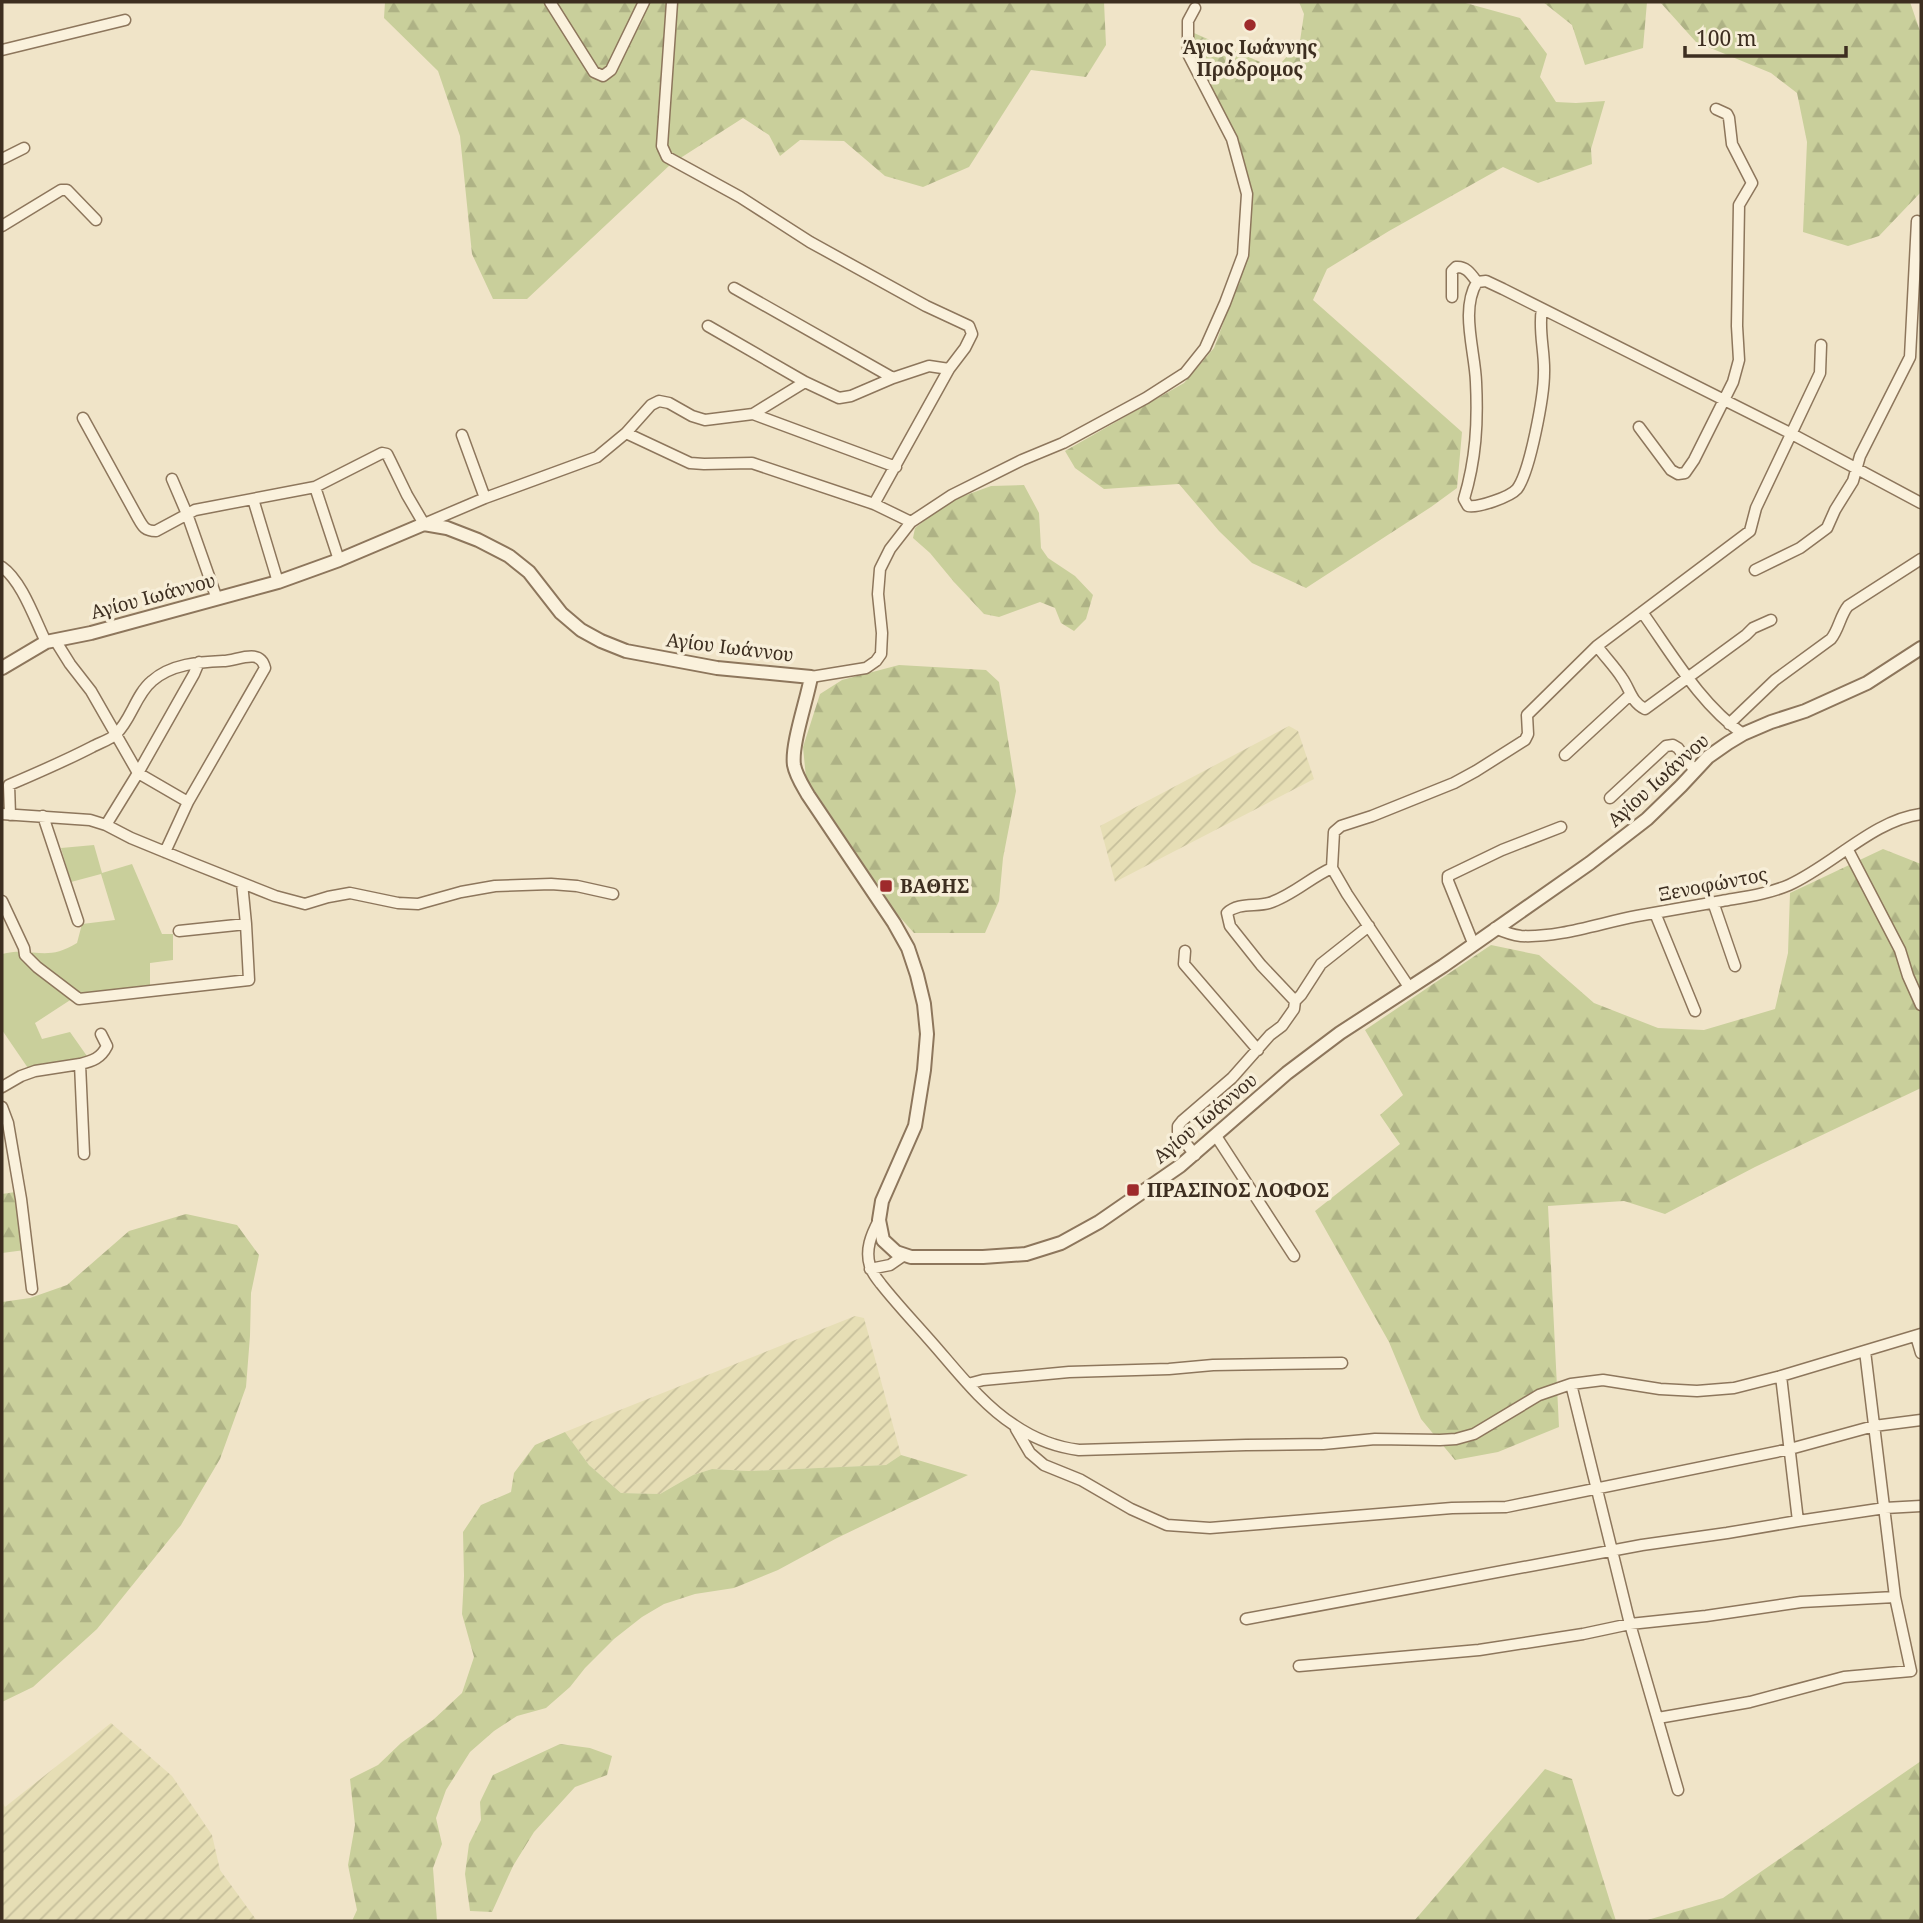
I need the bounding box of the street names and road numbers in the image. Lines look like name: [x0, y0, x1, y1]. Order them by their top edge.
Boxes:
street label: Αγίου Ιωάννου: [88, 567, 218, 625]
street label: Αγίου Ιωάννου: [665, 626, 795, 668]
street label: Αγίου Ιωάννου: [1602, 727, 1714, 833]
street label: Ξενοφώντος: [1656, 861, 1770, 907]
street label: Αγίου Ιωάννου: [1148, 1067, 1262, 1169]

